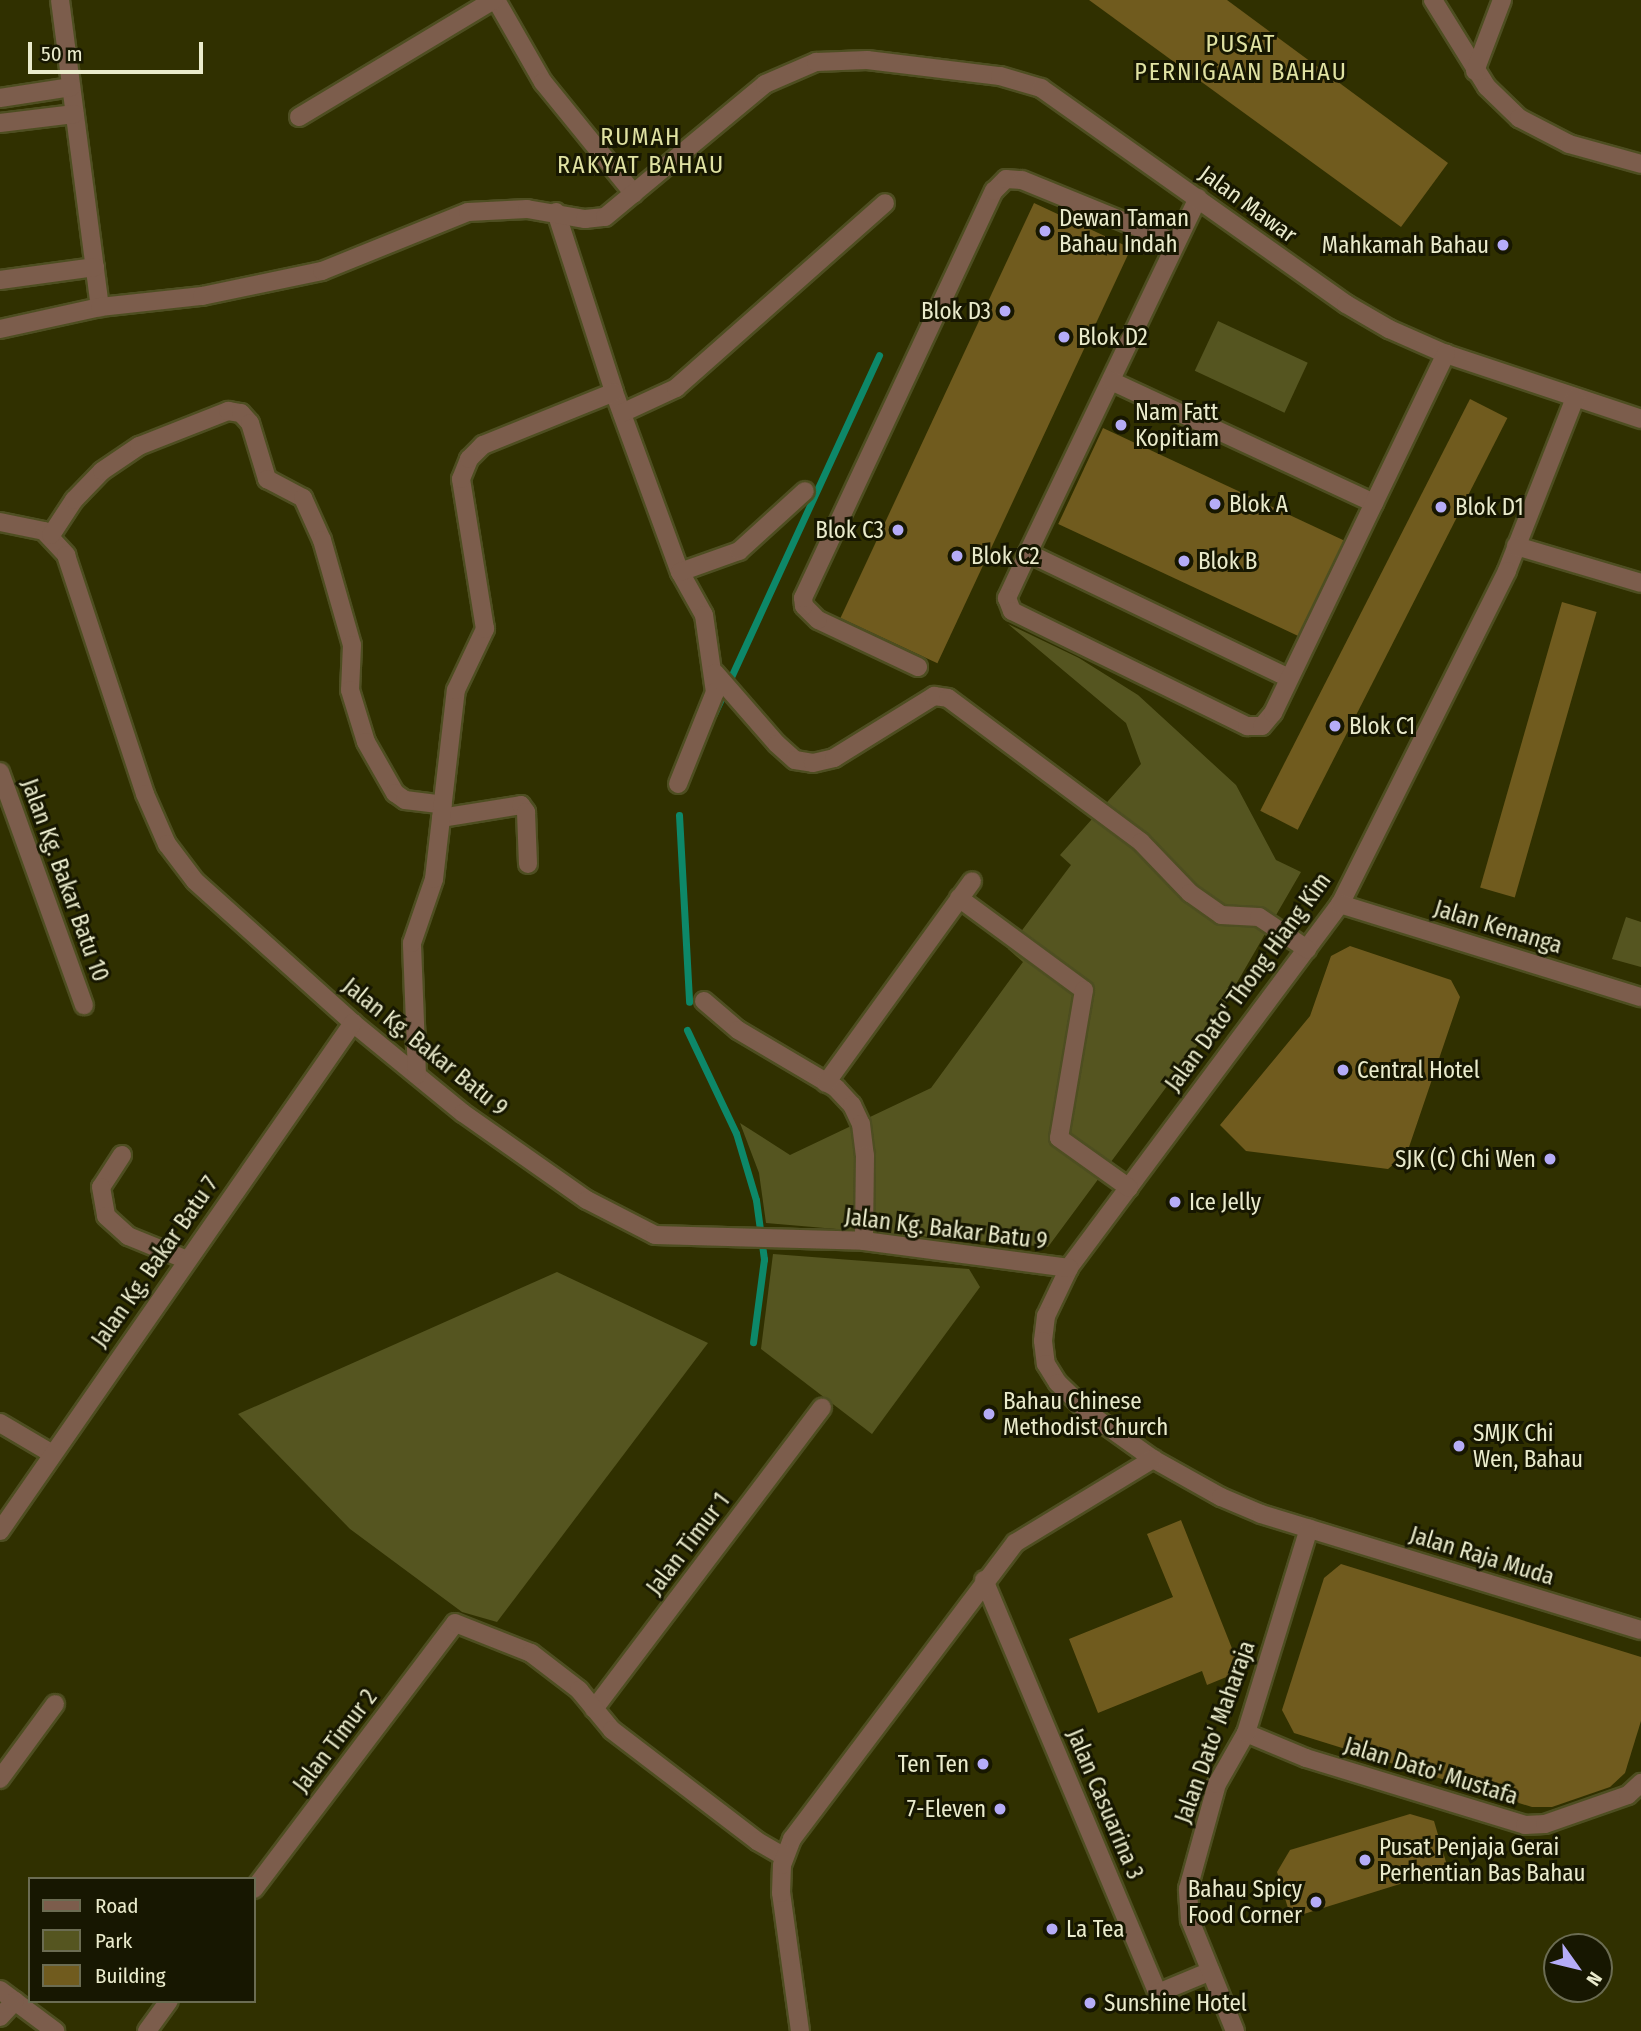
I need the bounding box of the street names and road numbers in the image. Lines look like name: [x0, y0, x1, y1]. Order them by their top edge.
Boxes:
street label: Jalan Mawar: [1194, 159, 1302, 249]
street label: Jalan Kg. Bakar Batu 10: [15, 775, 115, 985]
street label: Jalan Dato' Thong Hiang Kim: [1159, 867, 1337, 1097]
street label: Jalan Kenanga: [1431, 894, 1565, 960]
street label: Jalan Kg. Bakar Batu 9: [337, 972, 513, 1122]
street label: Jalan Kg. Bakar Batu 7: [86, 1171, 224, 1353]
street label: Jalan Kg. Bakar Batu 9: [843, 1203, 1049, 1255]
street label: Jalan Timur 1: [641, 1488, 735, 1600]
street label: Jalan Raja Muda: [1406, 1521, 1558, 1591]
street label: Jalan Dato' Maharaja: [1169, 1637, 1261, 1827]
street label: Jalan Timur 2: [287, 1684, 383, 1798]
street label: Jalan Casuarina 3: [1061, 1725, 1149, 1883]
street label: Jalan Dato' Mustafa: [1341, 1731, 1521, 1811]

